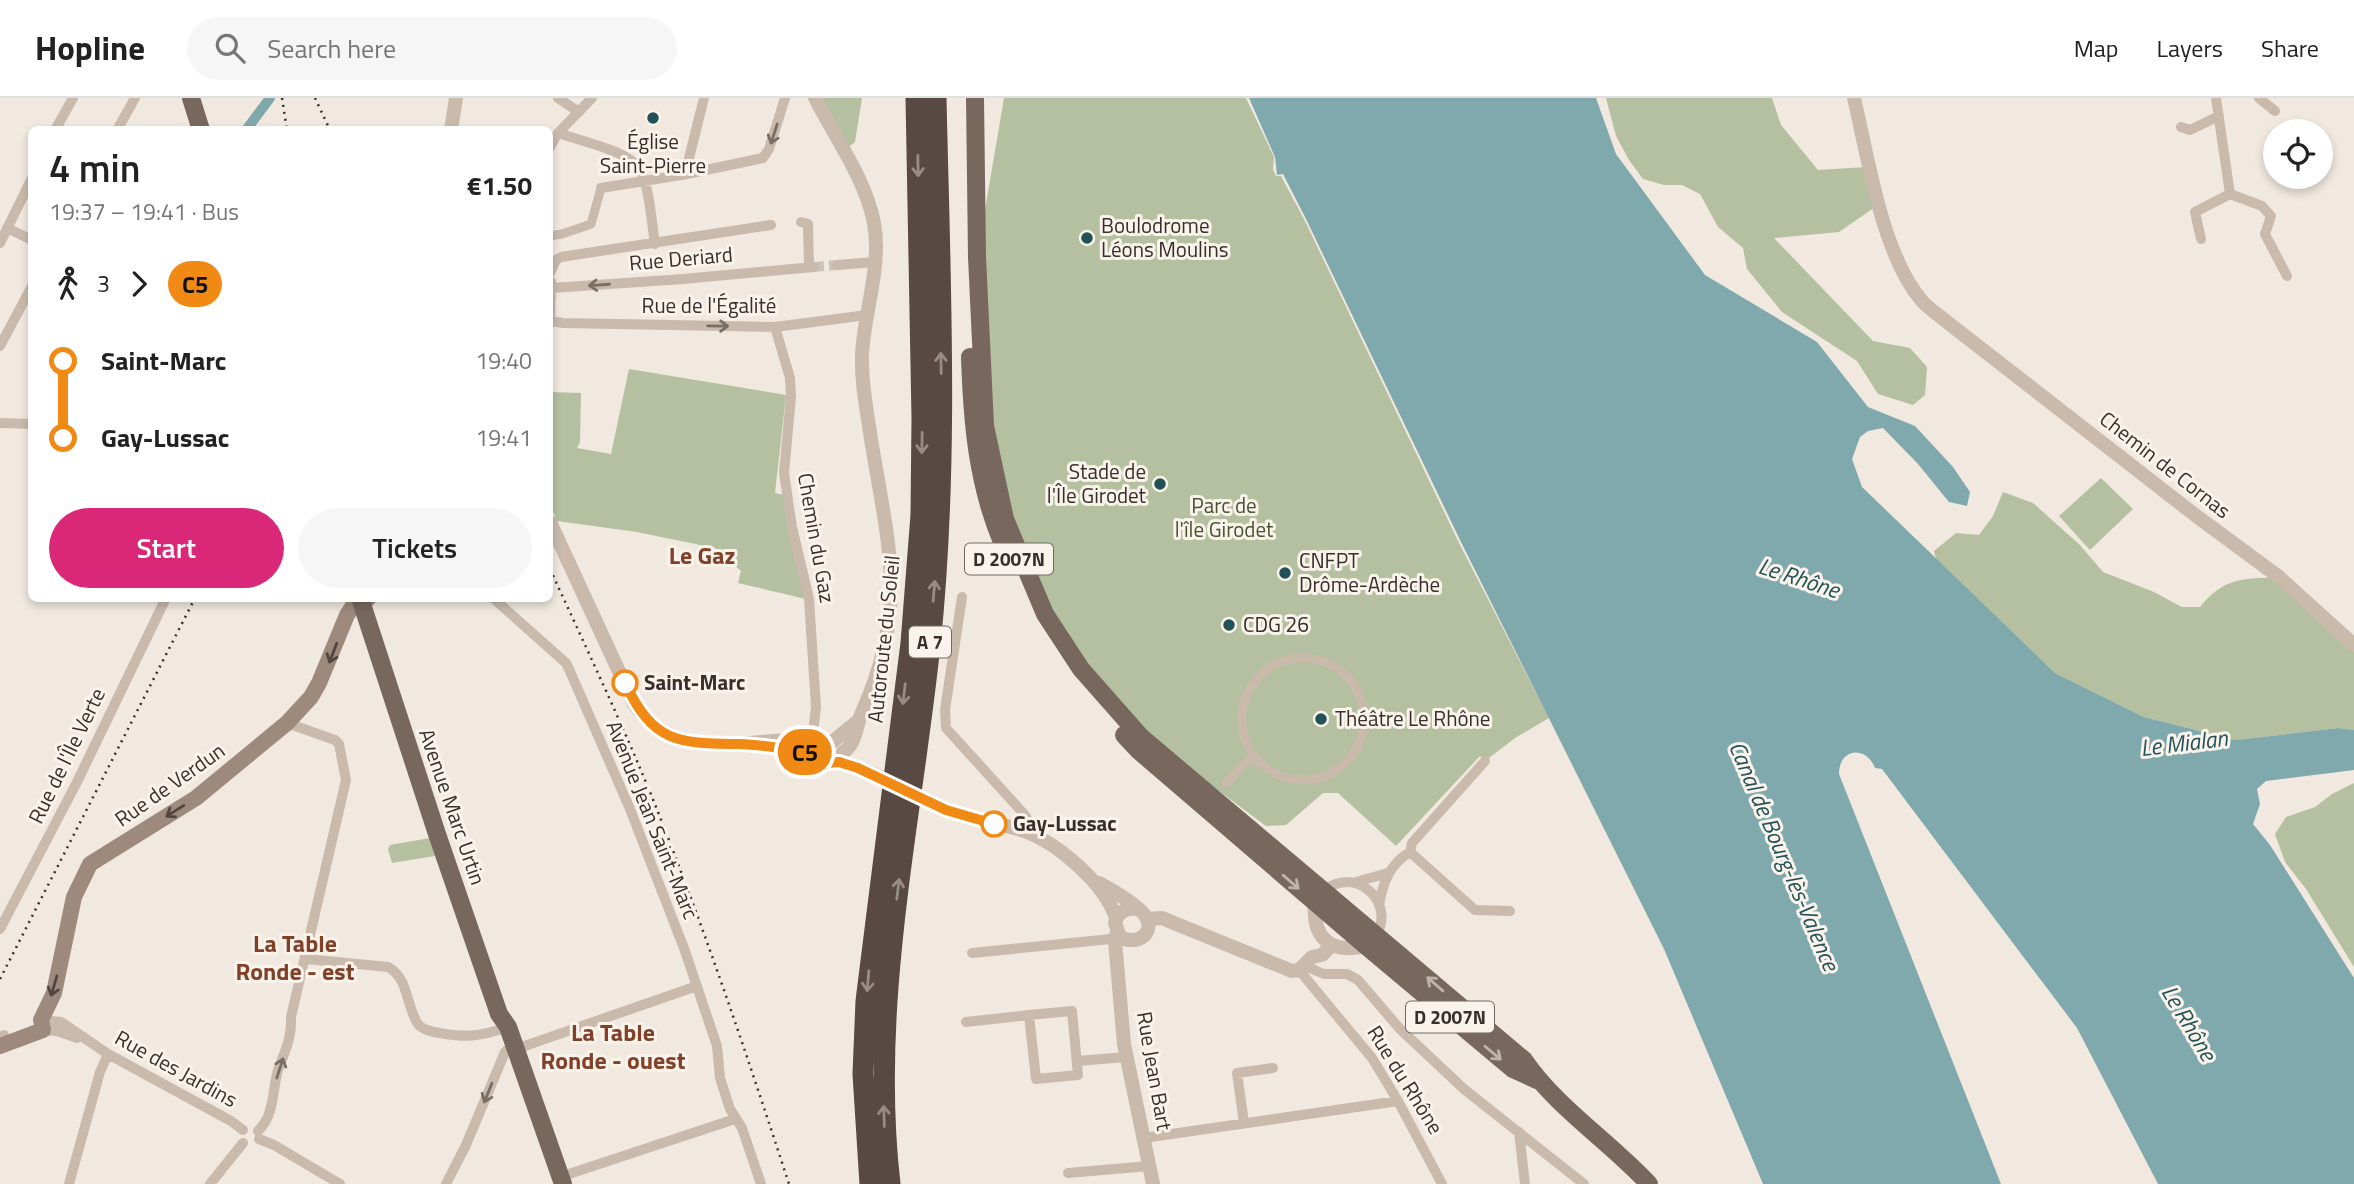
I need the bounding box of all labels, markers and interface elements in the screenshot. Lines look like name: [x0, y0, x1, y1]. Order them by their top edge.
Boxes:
search box: [187, 17, 677, 80]
text: Hopline: [35, 23, 145, 73]
icon: search: [211, 29, 249, 67]
text: Search here: [267, 29, 396, 68]
text: Map: [2074, 30, 2119, 66]
text: Layers: [2157, 30, 2223, 66]
text: Share: [2261, 30, 2319, 66]
marker: Église Saint-Pierre: [645, 110, 661, 126]
map controls: [2263, 119, 2333, 189]
button: locate: [2263, 119, 2333, 189]
one-way arrow: [767, 122, 779, 144]
place label: Église Saint-Pierre: [600, 125, 706, 181]
text: 4 min: [49, 139, 140, 197]
one-way arrow: [911, 154, 925, 177]
text: €1.50: [467, 166, 532, 205]
text: 19:37 – 19:41 · Bus: [49, 194, 239, 229]
place label: Boulodrome Léons Moulins: [1101, 209, 1229, 265]
marker: Boulodrome Léons Moulins: [1079, 230, 1095, 246]
street label: Rue Deriard: [628, 238, 734, 278]
icon: walk: [49, 265, 87, 303]
icon: forward: [120, 265, 158, 303]
text: 3: [97, 266, 110, 301]
text: C5: [182, 266, 208, 302]
one-way arrow: [588, 279, 611, 292]
street label: Rue de l'Égalité: [642, 289, 776, 321]
one-way arrow: [706, 319, 729, 333]
text: Saint-Marc: [101, 341, 226, 380]
text: 19:40: [475, 343, 532, 378]
one-way arrow: [934, 352, 948, 375]
street label: Chemin de Cornas: [2093, 403, 2238, 526]
text: Gay-Lussac: [101, 418, 229, 457]
text: 19:41: [475, 420, 532, 455]
one-way arrow: [915, 431, 929, 454]
place label: Stade de l'Île Girodet: [1047, 455, 1147, 511]
street label: Chemin du Gaz: [790, 470, 844, 605]
marker: Stade de l'Île Girodet: [1152, 476, 1168, 492]
park label: Parc de l'île Girodet: [1175, 489, 1274, 545]
button: Start: [49, 508, 284, 588]
button: Tickets: [298, 508, 532, 588]
district label: Le Gaz: [669, 537, 735, 573]
road number: D 2007N: [965, 544, 1053, 574]
place label: CNFPT Drôme-Ardèche: [1299, 544, 1440, 600]
water label: Le Rhône: [1754, 548, 1845, 607]
street label: Autoroute du Soleil: [858, 554, 908, 724]
marker: CNFPT Drôme-Ardèche: [1277, 565, 1293, 581]
one-way arrow: [928, 580, 941, 602]
place label: CDG 26: [1243, 608, 1309, 640]
marker: CDG 26: [1221, 617, 1237, 633]
road number: A 7: [909, 626, 951, 657]
one-way arrow: [325, 642, 338, 663]
place label: Saint-Marc: [644, 666, 745, 698]
marker: Saint-Marc: [612, 670, 638, 696]
street label: Rue de l'Île Verte: [19, 682, 113, 829]
one-way arrow: [897, 682, 910, 705]
place label: Théâtre Le Rhône: [1335, 702, 1490, 734]
marker: Théâtre Le Rhône: [1313, 711, 1329, 727]
street label: Avenue Jean Saint-Marc: [598, 716, 707, 924]
water label: Le Mialan: [2138, 720, 2230, 765]
street label: Avenue Marc Urtin: [411, 724, 495, 889]
line badge: C5: [774, 729, 836, 775]
street label: Rue de Verdun: [108, 734, 231, 834]
text: C5: [792, 734, 818, 770]
water label: Canal de Bourg-lès-Valence: [1720, 735, 1849, 977]
one-way arrow: [165, 804, 185, 818]
place label: Gay-Lussac: [1013, 807, 1117, 839]
marker: Gay-Lussac: [981, 811, 1007, 837]
one-way arrow: [1281, 874, 1299, 890]
one-way arrow: [892, 878, 905, 901]
district label: La Table Ronde - est: [236, 925, 355, 989]
one-way arrow: [861, 969, 874, 992]
one-way arrow: [47, 975, 60, 997]
one-way arrow: [1427, 976, 1445, 992]
water label: Le Rhône: [2153, 978, 2227, 1069]
road number: D 2007N: [1406, 1001, 1494, 1032]
street label: Rue Jean Bart: [1129, 1009, 1181, 1133]
district label: La Table Ronde - ouest: [541, 1014, 686, 1078]
street label: Rue du Rhône: [1360, 1019, 1452, 1140]
street label: Rue des Jardins: [109, 1021, 244, 1115]
one-way arrow: [1484, 1045, 1502, 1061]
one-way arrow: [275, 1058, 288, 1080]
one-way arrow: [481, 1082, 494, 1103]
one-way arrow: [878, 1105, 891, 1128]

